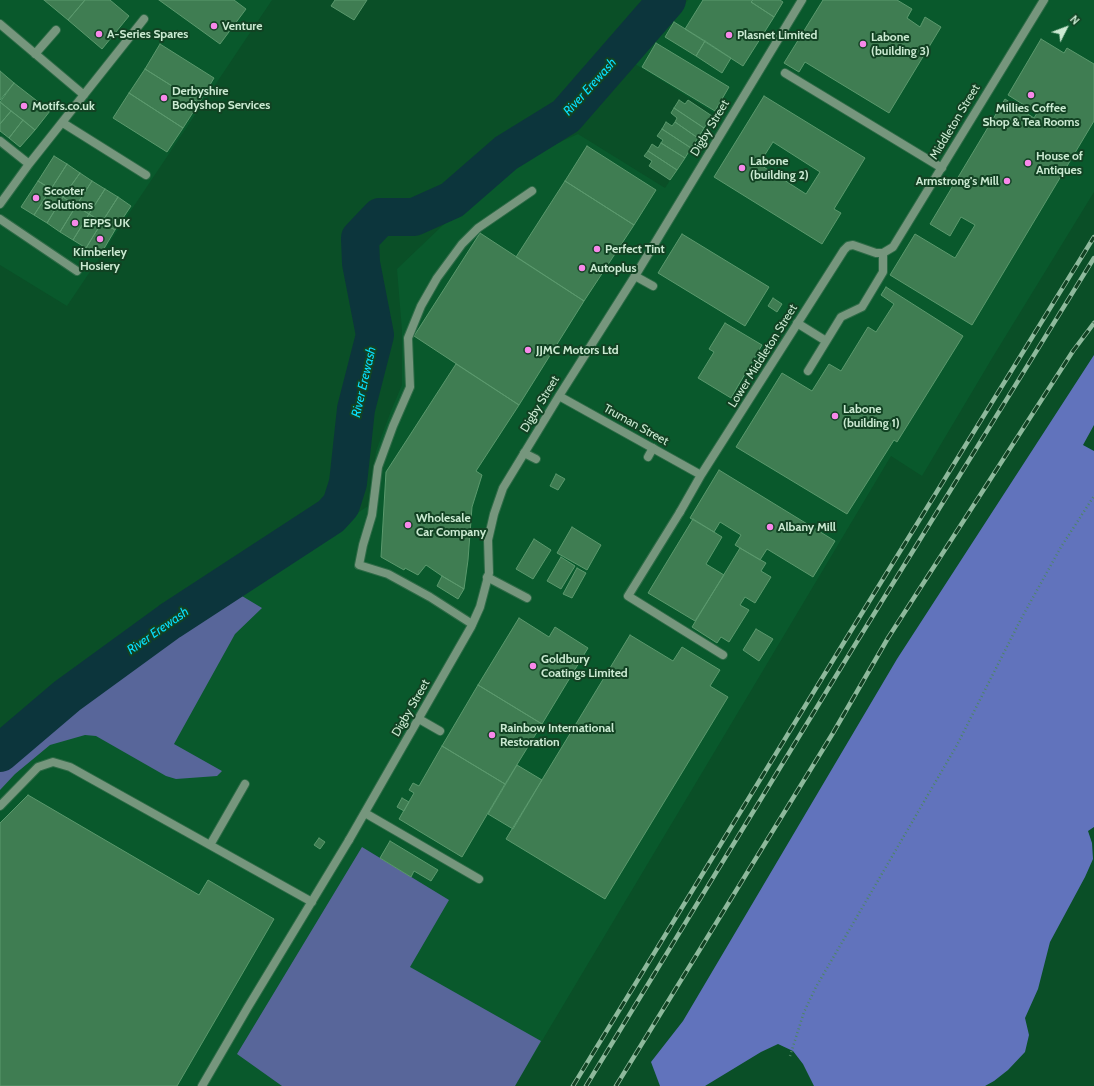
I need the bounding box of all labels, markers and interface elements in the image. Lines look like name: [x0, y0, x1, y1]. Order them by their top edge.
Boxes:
north arrow: [1046, 8, 1086, 48]
text: N: [1067, 12, 1083, 28]
place label: Venture: [222, 19, 262, 33]
marker: Venture: [209, 21, 219, 31]
place label: A-Series Spares: [107, 27, 188, 41]
place label: Plasnet Limited: [737, 28, 817, 42]
marker: A-Series Spares: [94, 29, 104, 39]
marker: Plasnet Limited: [724, 30, 734, 40]
place label: Labone (building 3): [871, 30, 930, 58]
marker: Labone (building 3): [858, 39, 868, 49]
water label: River Erewash: [560, 55, 620, 119]
street label: Middleton Street: [927, 82, 983, 162]
place label: Derbyshire Bodyshop Services: [172, 84, 270, 112]
marker: Millies Coffee Shop & Tea Rooms: [1026, 90, 1036, 100]
marker: Derbyshire Bodyshop Services: [159, 93, 169, 103]
street label: Digby Street: [688, 97, 732, 159]
place label: Motifs.co.uk: [32, 99, 95, 113]
marker: Motifs.co.uk: [19, 101, 29, 111]
place label: Millies Coffee Shop & Tea Rooms: [982, 101, 1080, 129]
place label: House of Antiques: [1036, 149, 1083, 177]
place label: Labone (building 2): [750, 154, 809, 182]
marker: House of Antiques: [1023, 158, 1033, 168]
marker: Labone (building 2): [737, 163, 747, 173]
place label: Armstrong's Mill: [916, 174, 999, 188]
marker: Armstrong's Mill: [1002, 176, 1012, 186]
place label: Scooter Solutions: [44, 184, 93, 212]
marker: Scooter Solutions: [31, 193, 41, 203]
place label: EPPS UK: [83, 216, 130, 230]
marker: EPPS UK: [70, 218, 80, 228]
marker: Kimberley Hosiery: [95, 234, 105, 244]
place label: Perfect Tint: [605, 242, 665, 256]
marker: Perfect Tint: [592, 244, 602, 254]
place label: Kimberley Hosiery: [73, 245, 127, 273]
place label: Autoplus: [590, 261, 637, 275]
marker: Autoplus: [577, 263, 587, 273]
street label: Lower Middleton Street: [725, 302, 801, 410]
place label: JJMC Motors Ltd: [536, 343, 619, 357]
water label: River Erewash: [348, 345, 380, 419]
marker: JJMC Motors Ltd: [523, 345, 533, 355]
street label: Digby Street: [518, 373, 562, 435]
street label: Truman Street: [601, 401, 671, 449]
place label: Labone (building 1): [843, 402, 900, 430]
marker: Labone (building 1): [830, 411, 840, 421]
place label: Wholesale Car Company: [416, 511, 486, 539]
marker: Wholesale Car Company: [403, 520, 413, 530]
place label: Albany Mill: [778, 520, 836, 534]
marker: Albany Mill: [765, 522, 775, 532]
water label: River Erewash: [124, 604, 192, 658]
place label: Goldbury Coatings Limited: [541, 652, 628, 680]
marker: Goldbury Coatings Limited: [528, 661, 538, 671]
street label: Digby Street: [389, 677, 433, 739]
place label: Rainbow International Restoration: [500, 721, 614, 749]
marker: Rainbow International Restoration: [487, 730, 497, 740]

